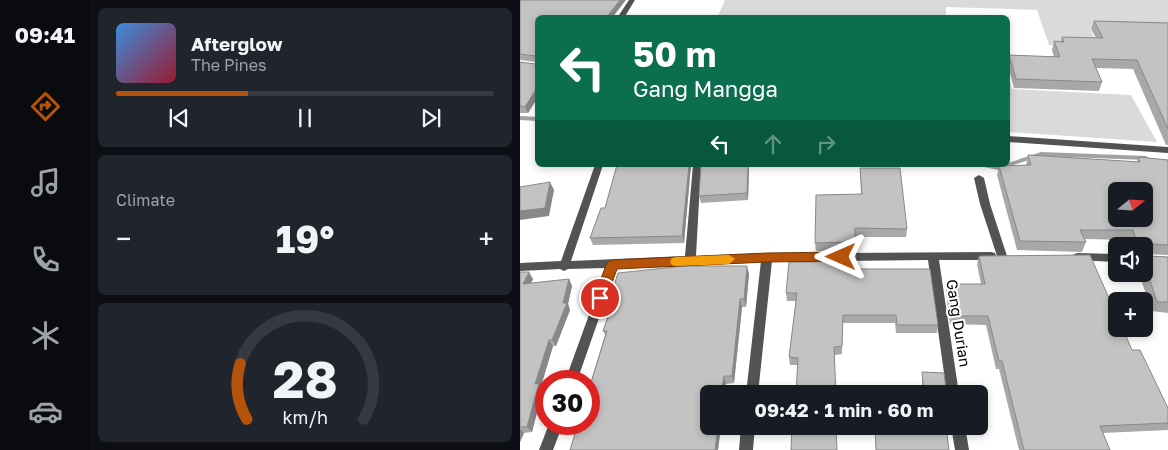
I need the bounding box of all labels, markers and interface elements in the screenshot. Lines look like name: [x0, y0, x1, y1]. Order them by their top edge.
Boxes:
text: 09:41: [15, 21, 75, 48]
text: Afterglow: [191, 32, 282, 55]
text: 50 m: [633, 33, 716, 75]
icon: left: [550, 35, 615, 100]
text: The Pines: [191, 55, 266, 75]
text: Gang Mangga: [633, 75, 778, 102]
icon: directions: [28, 89, 63, 124]
icon: previous: [165, 104, 193, 132]
icon: pause: [291, 104, 319, 132]
icon: next: [417, 104, 445, 132]
icon: left: [706, 130, 734, 158]
icon: ahead: [759, 130, 787, 158]
icon: right: [812, 130, 840, 158]
icon: music: [28, 165, 63, 200]
north arrow: [1108, 182, 1152, 228]
map controls: [1108, 182, 1153, 337]
text: Climate: [116, 190, 175, 210]
text: 19°: [276, 216, 334, 261]
text: −: [116, 222, 131, 255]
text: +: [479, 222, 494, 255]
position arrow: [814, 230, 866, 282]
button: sound: [1108, 237, 1153, 282]
icon: phone: [28, 242, 63, 277]
pin: [579, 277, 621, 319]
street label: Gang Durian: [943, 278, 975, 368]
icon: arrive: [586, 284, 614, 312]
button: +: [1108, 292, 1153, 337]
icon: climate: [28, 318, 63, 353]
text: 28: [272, 347, 338, 409]
speed limit sign: 30: [535, 370, 600, 435]
icon: car: [28, 394, 63, 429]
text: 09:42 · 1 min · 60 m: [755, 398, 933, 421]
text: km/h: [282, 406, 328, 428]

